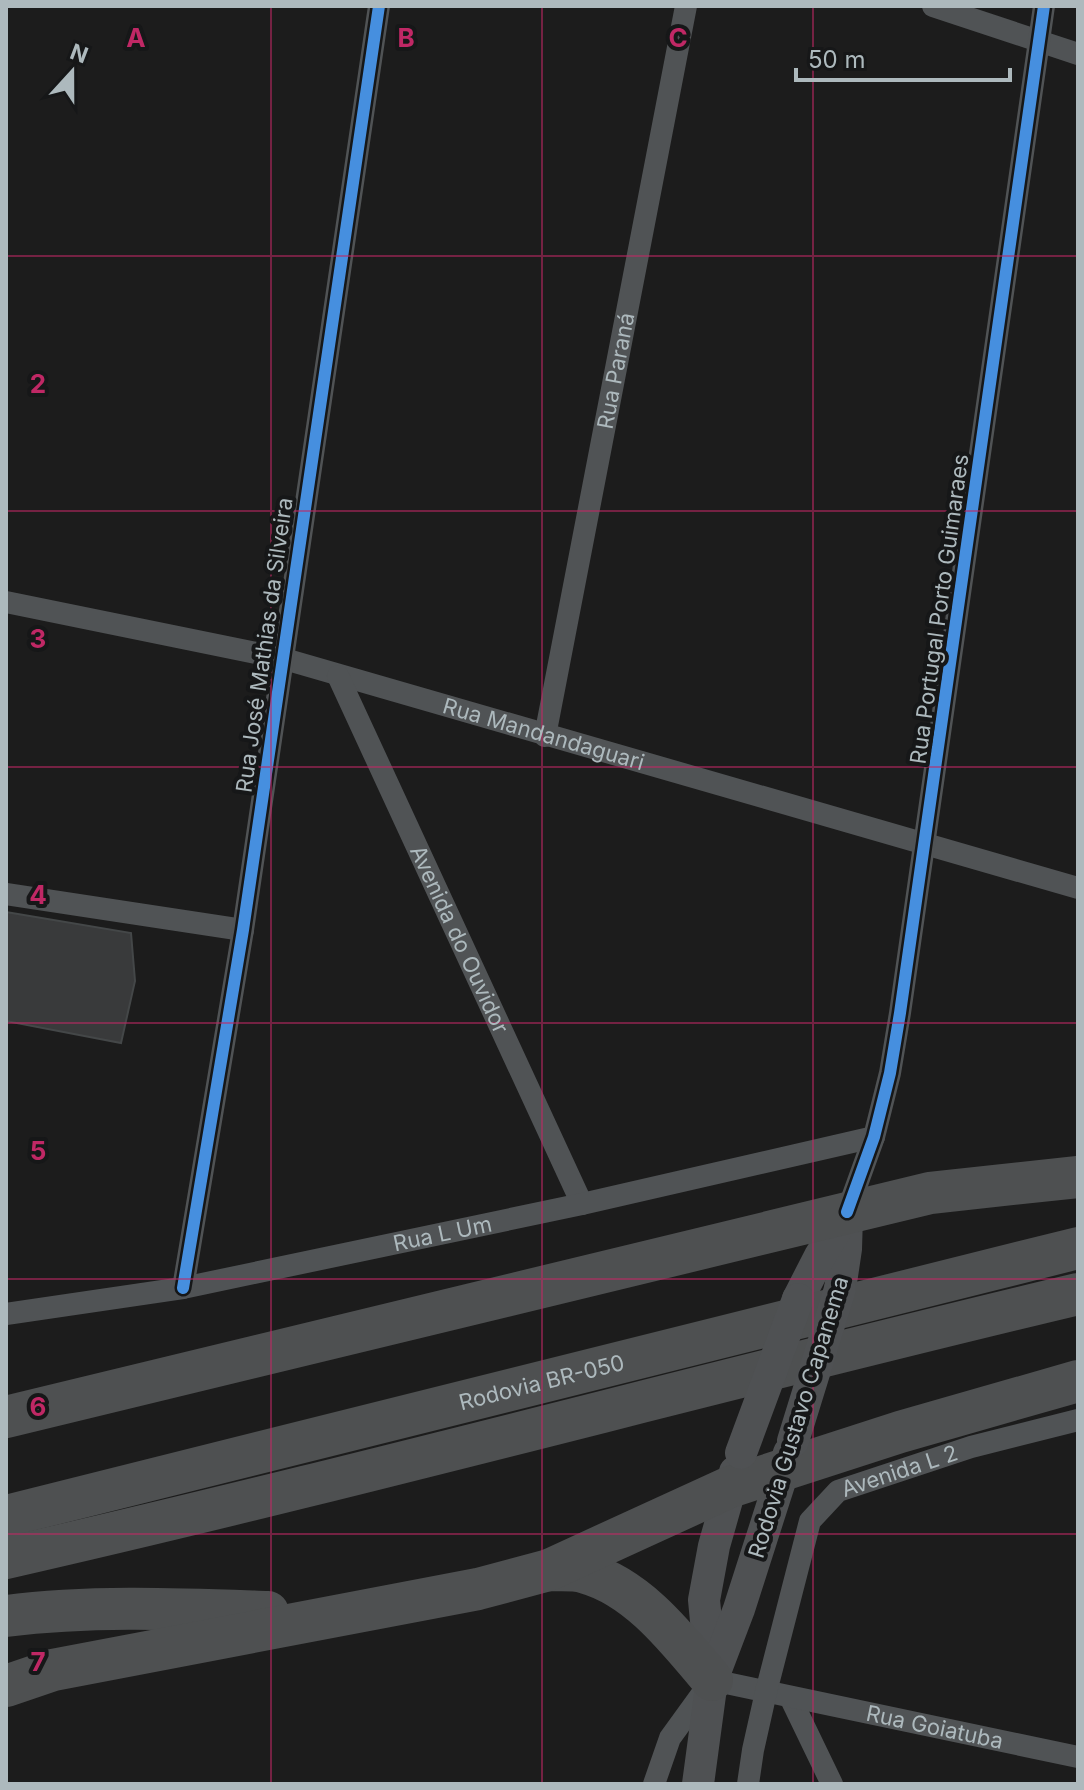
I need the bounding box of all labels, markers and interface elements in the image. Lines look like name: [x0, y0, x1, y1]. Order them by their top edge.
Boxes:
text: A: [126, 22, 146, 53]
text: B: [397, 22, 415, 53]
text: C: [668, 22, 688, 53]
north arrow: [32, 32, 112, 112]
scale bar: [796, 32, 1010, 82]
text: N: [67, 38, 92, 68]
text: 50 m: [808, 45, 866, 74]
street label: Rua Paraná: [592, 310, 640, 431]
text: 2: [30, 368, 46, 399]
street label: Rua Portugal Porto Guimaraes: [904, 452, 974, 766]
street label: Rua José Mathias da Silveira: [230, 496, 298, 794]
text: 3: [30, 623, 46, 654]
street label: Rua Mandandaguari: [440, 692, 647, 775]
street label: Avenida do Ouvidor: [405, 841, 514, 1037]
text: 4: [29, 879, 47, 910]
text: 5: [30, 1135, 46, 1166]
street label: Rua L Um: [391, 1210, 494, 1256]
street label: Rodovia Gustavo Capanema: [743, 1273, 853, 1561]
street label: Rodovia BR-050: [456, 1349, 627, 1415]
text: 6: [30, 1391, 46, 1422]
street label: Avenida L 2: [838, 1439, 961, 1502]
text: 7: [30, 1646, 46, 1677]
street label: Rua Goiatuba: [864, 1700, 1006, 1754]

